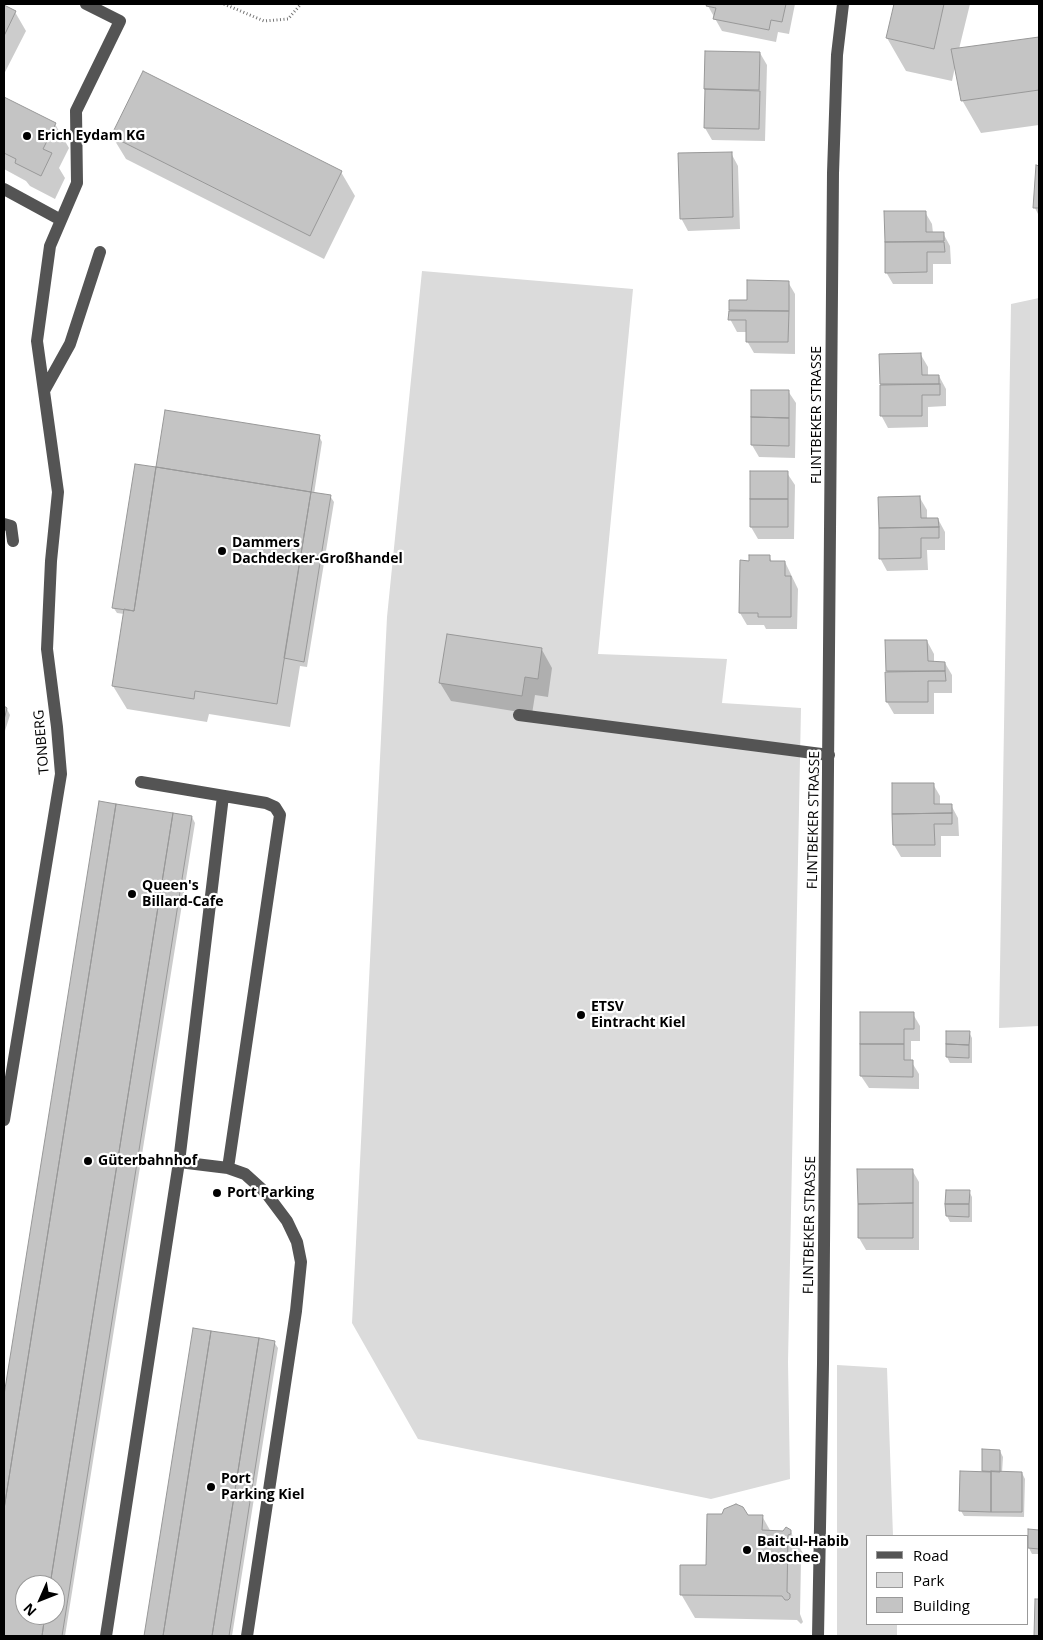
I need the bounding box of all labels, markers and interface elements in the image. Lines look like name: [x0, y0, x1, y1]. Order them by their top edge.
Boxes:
place label: Erich Eydam KG: [37, 128, 145, 144]
marker: Erich Eydam KG: [21, 130, 33, 142]
street label: FLINTBEKER STRASSE: [809, 346, 825, 484]
place label: Dammers Dachdecker-Großhandel: [232, 535, 403, 568]
marker: Dammers Dachdecker-Großhandel: [216, 545, 228, 557]
street label: TONBERG: [31, 709, 53, 775]
street label: FLINTBEKER STRASSE: [804, 751, 824, 889]
place label: Queen's Billard-Cafe: [142, 878, 223, 910]
marker: Queen's Billard-Cafe: [126, 888, 138, 900]
place label: ETSV Eintracht Kiel: [591, 999, 685, 1032]
marker: ETSV Eintracht Kiel: [575, 1009, 587, 1021]
place label: Güterbahnhof: [98, 1153, 197, 1169]
marker: Güterbahnhof: [82, 1155, 94, 1167]
street label: FLINTBEKER STRASSE: [800, 1156, 820, 1294]
place label: Port Parking: [227, 1185, 314, 1201]
marker: Port Parking: [211, 1187, 223, 1199]
place label: Port Parking Kiel: [221, 1471, 304, 1504]
marker: Port Parking Kiel: [205, 1481, 217, 1493]
place label: Bait-ul-Habib Moschee: [757, 1534, 849, 1566]
legend: [866, 1535, 1028, 1625]
marker: Bait-ul-Habib Moschee: [741, 1544, 753, 1556]
text: Road: [913, 1545, 949, 1565]
text: Park: [913, 1570, 944, 1590]
north arrow: [15, 1575, 65, 1625]
text: Building: [913, 1595, 970, 1615]
text: N: [19, 1599, 40, 1621]

